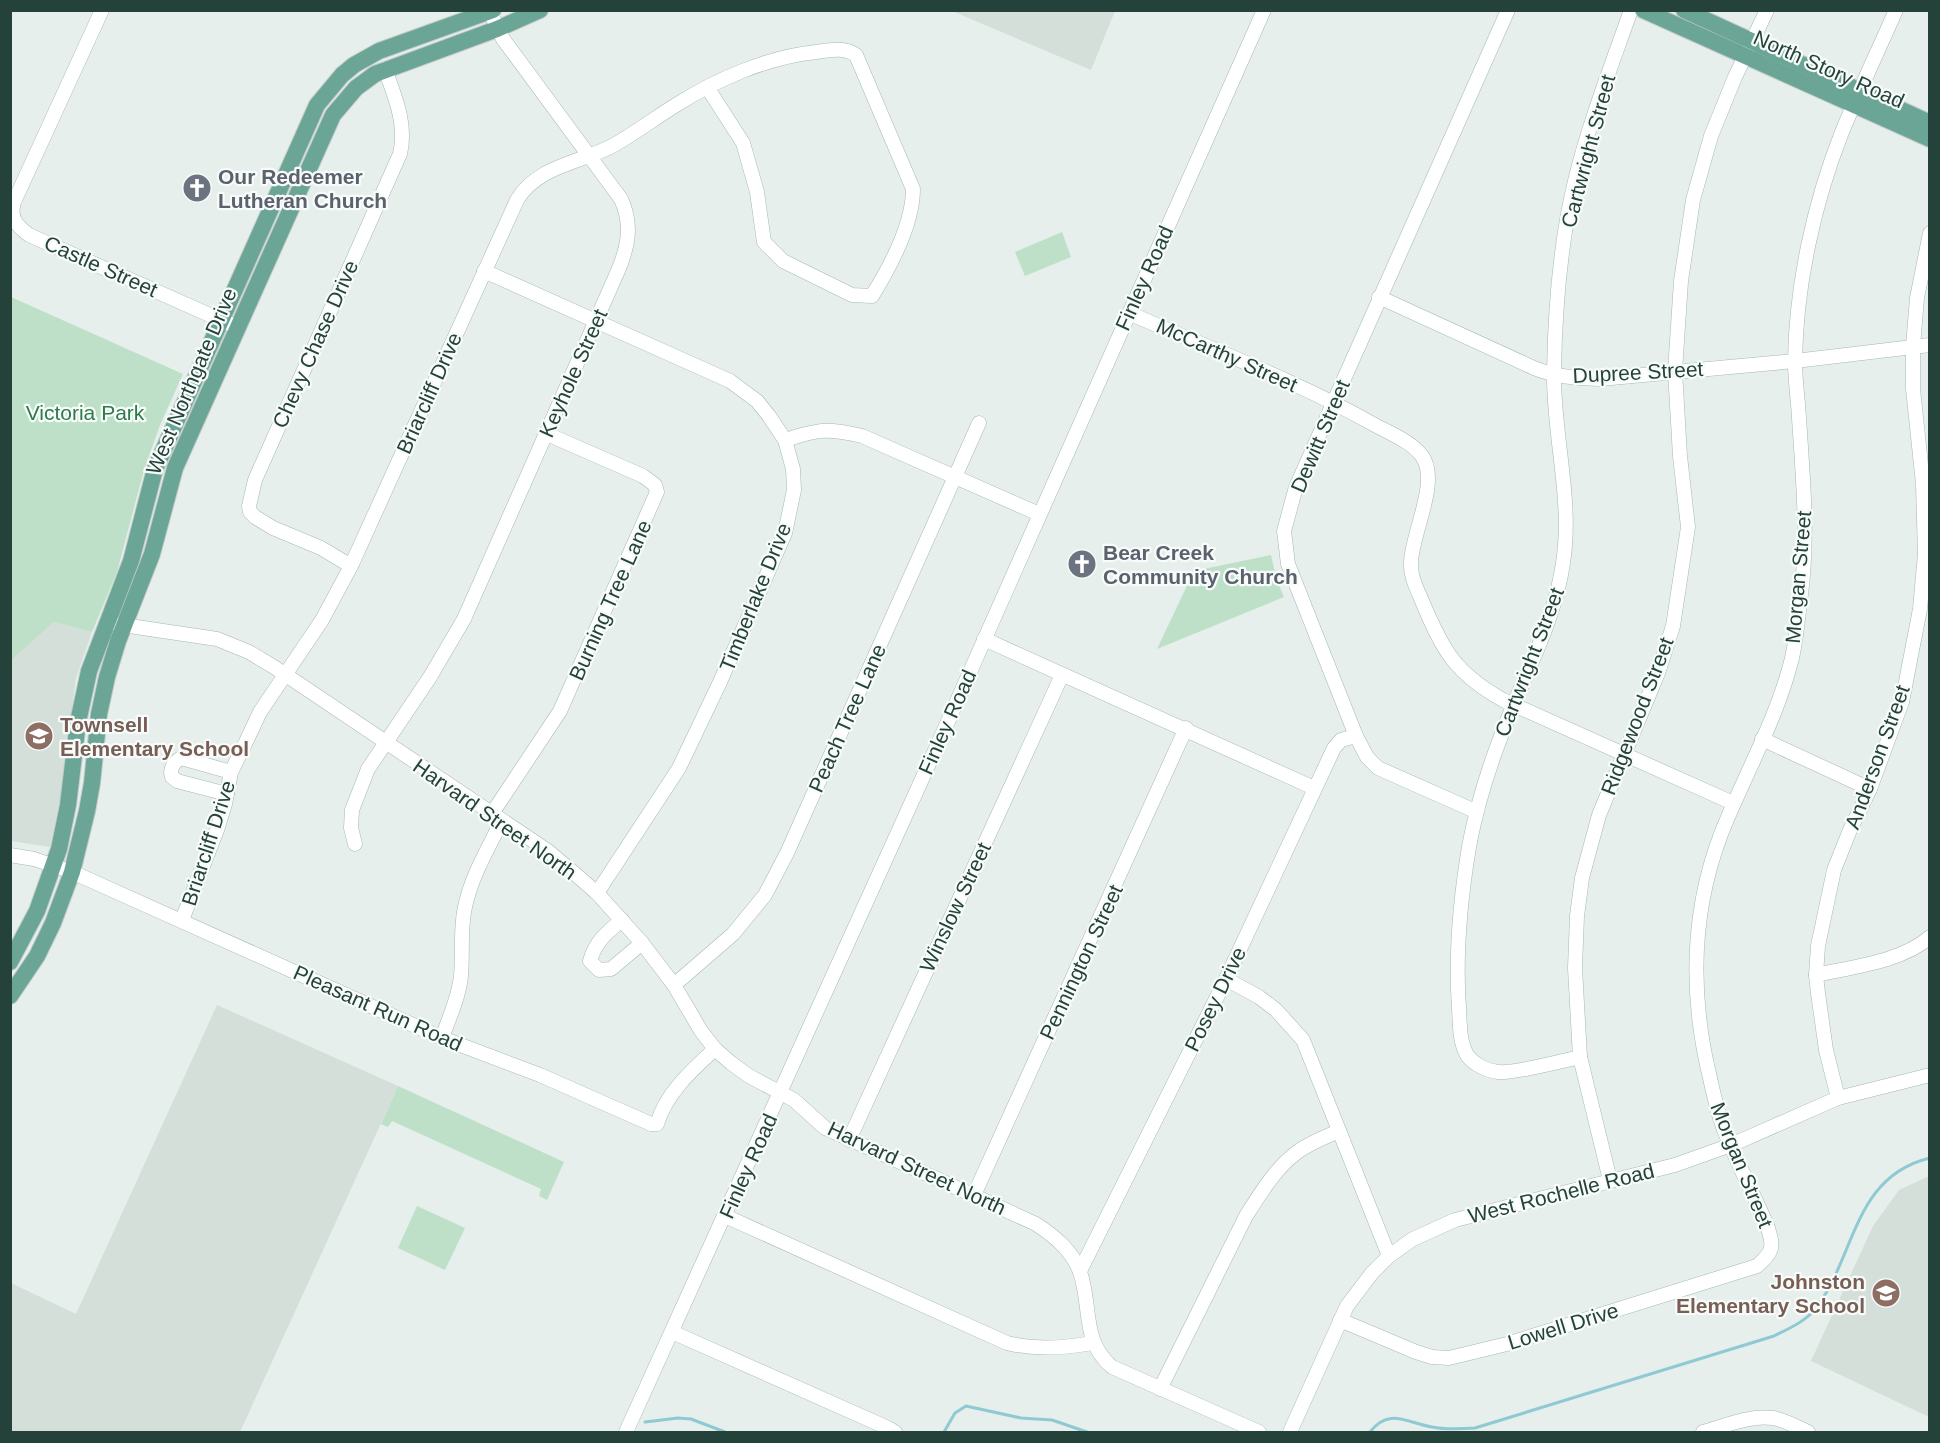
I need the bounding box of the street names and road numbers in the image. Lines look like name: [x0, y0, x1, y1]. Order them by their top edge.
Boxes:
street label: North Story Road: [1750, 25, 1908, 113]
street label: Cartwright Street: [1557, 72, 1620, 230]
street label: Finley Road: [1111, 222, 1177, 334]
street label: Castle Street: [41, 231, 161, 301]
street label: Chevy Chase Drive: [268, 257, 362, 431]
street label: West Northgate Drive: [141, 284, 241, 478]
street label: Keyhole Street: [534, 305, 612, 441]
street label: McCarthy Street: [1153, 314, 1301, 396]
street label: Briarcliff Drive: [392, 329, 466, 457]
street label: Dupree Street: [1572, 357, 1704, 387]
street label: Dewitt Street: [1286, 376, 1354, 496]
street label: Morgan Street: [1781, 510, 1815, 644]
street label: Burning Tree Lane: [564, 516, 656, 684]
street label: Timberlake Drive: [715, 519, 795, 675]
street label: Cartwright Street: [1490, 584, 1568, 740]
street label: Ridgewood Street: [1596, 634, 1678, 798]
street label: Peach Tree Lane: [804, 640, 890, 796]
street label: Finley Road: [914, 666, 980, 778]
street label: Anderson Street: [1840, 682, 1914, 832]
street label: Harvard Street North: [409, 754, 581, 884]
street label: Briarcliff Drive: [177, 777, 239, 909]
street label: Winslow Street: [915, 839, 995, 975]
street label: Pennington Street: [1035, 881, 1127, 1043]
street label: Posey Drive: [1180, 943, 1250, 1055]
street label: Pleasant Run Road: [290, 960, 466, 1056]
street label: Morgan Street: [1706, 1099, 1778, 1231]
street label: Finley Road: [715, 1110, 781, 1222]
street label: Harvard Street North: [824, 1117, 1010, 1219]
street label: West Rochelle Road: [1466, 1159, 1656, 1227]
street label: Lowell Drive: [1505, 1298, 1621, 1354]

